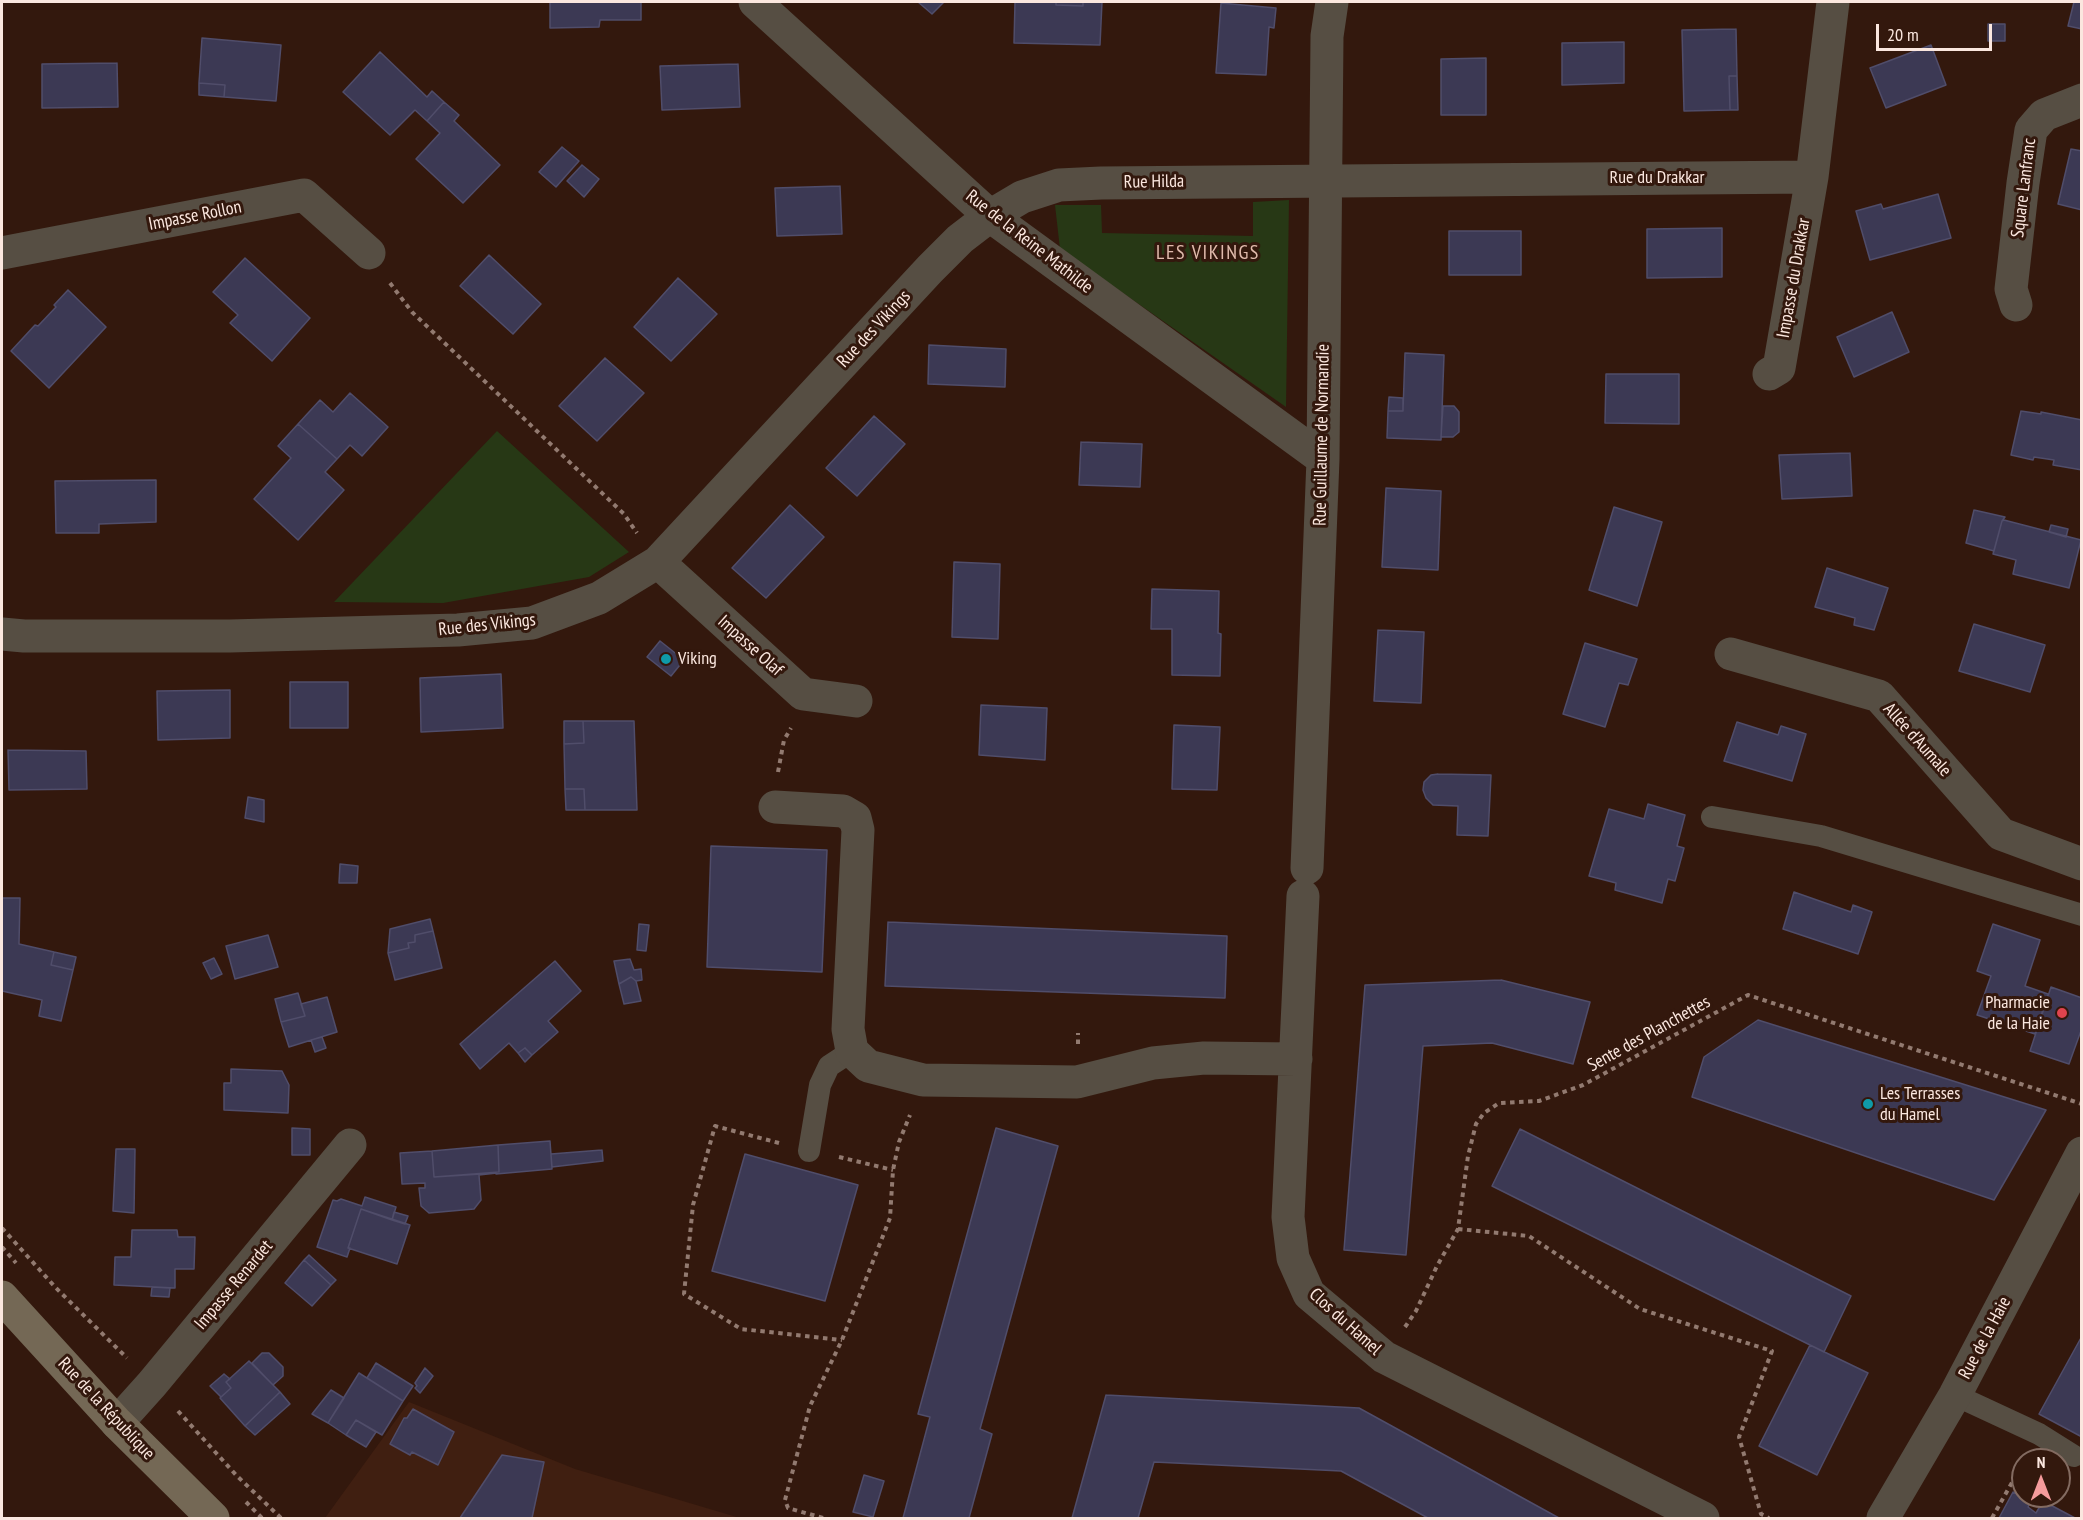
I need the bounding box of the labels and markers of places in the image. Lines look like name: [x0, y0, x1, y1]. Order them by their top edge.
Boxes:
place label: Viking: [678, 648, 717, 670]
marker: Viking: [659, 652, 673, 666]
place label: Pharmacie de la Haie: [1985, 992, 2050, 1034]
marker: Pharmacie de la Haie: [2055, 1006, 2069, 1020]
place label: Les Terrasses du Hamel: [1880, 1083, 1960, 1126]
marker: Les Terrasses du Hamel: [1861, 1097, 1875, 1111]

